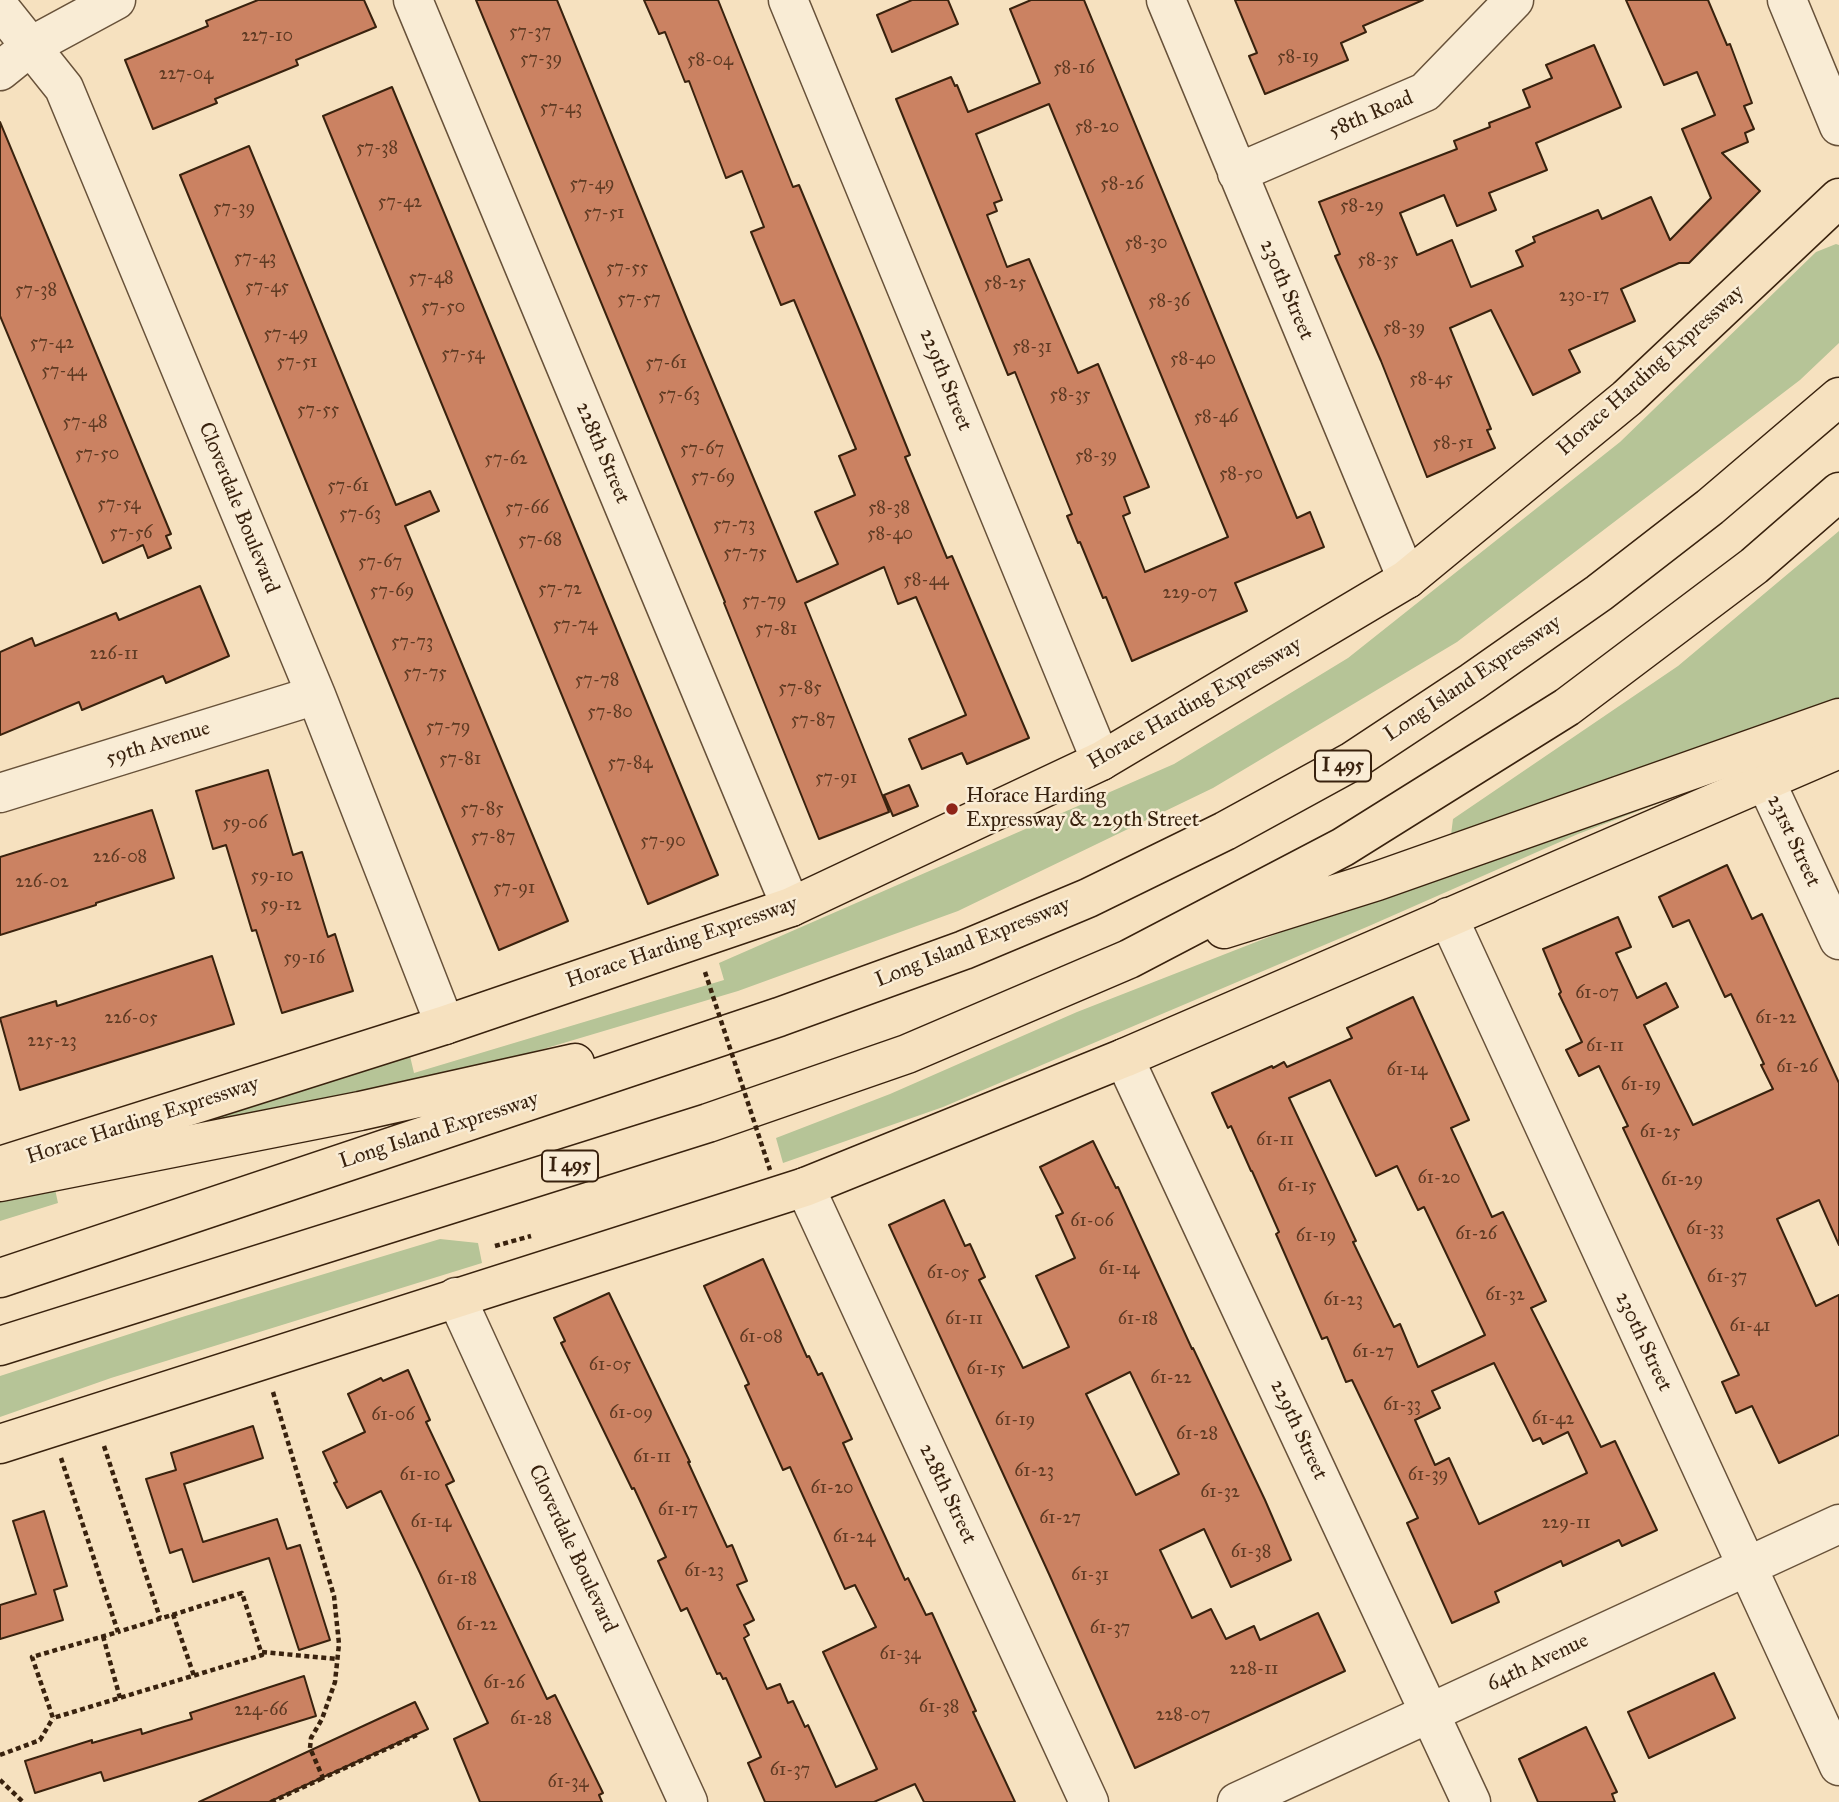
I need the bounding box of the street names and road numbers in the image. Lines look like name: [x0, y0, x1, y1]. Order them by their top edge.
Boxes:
street label: 58th Road: [1325, 86, 1417, 144]
street label: 230th Street: [1254, 236, 1318, 344]
street label: Horace Harding Expressway: [1552, 280, 1750, 462]
street label: 229th Street: [913, 325, 977, 435]
street label: 228th Street: [569, 399, 635, 507]
street label: Cloverdale Boulevard: [192, 419, 284, 597]
street label: Long Island Expressway: [1380, 610, 1566, 748]
street label: Horace Harding Expressway: [1083, 632, 1307, 776]
street label: 59th Avenue: [103, 716, 213, 772]
road number: I 495: [1315, 750, 1371, 782]
street label: 231st Street: [1761, 791, 1825, 891]
street label: Horace Harding Expressway: [563, 892, 801, 994]
street label: Long Island Expressway: [872, 892, 1074, 994]
street label: Horace Harding Expressway: [24, 1071, 262, 1171]
street label: Long Island Expressway: [336, 1087, 542, 1175]
road number: I 495: [542, 1150, 598, 1182]
street label: 230th Street: [1609, 1288, 1677, 1396]
street label: 229th Street: [1264, 1376, 1332, 1484]
street label: 228th Street: [913, 1440, 981, 1548]
street label: Cloverdale Boulevard: [522, 1461, 622, 1637]
street label: 64th Avenue: [1483, 1629, 1593, 1697]

